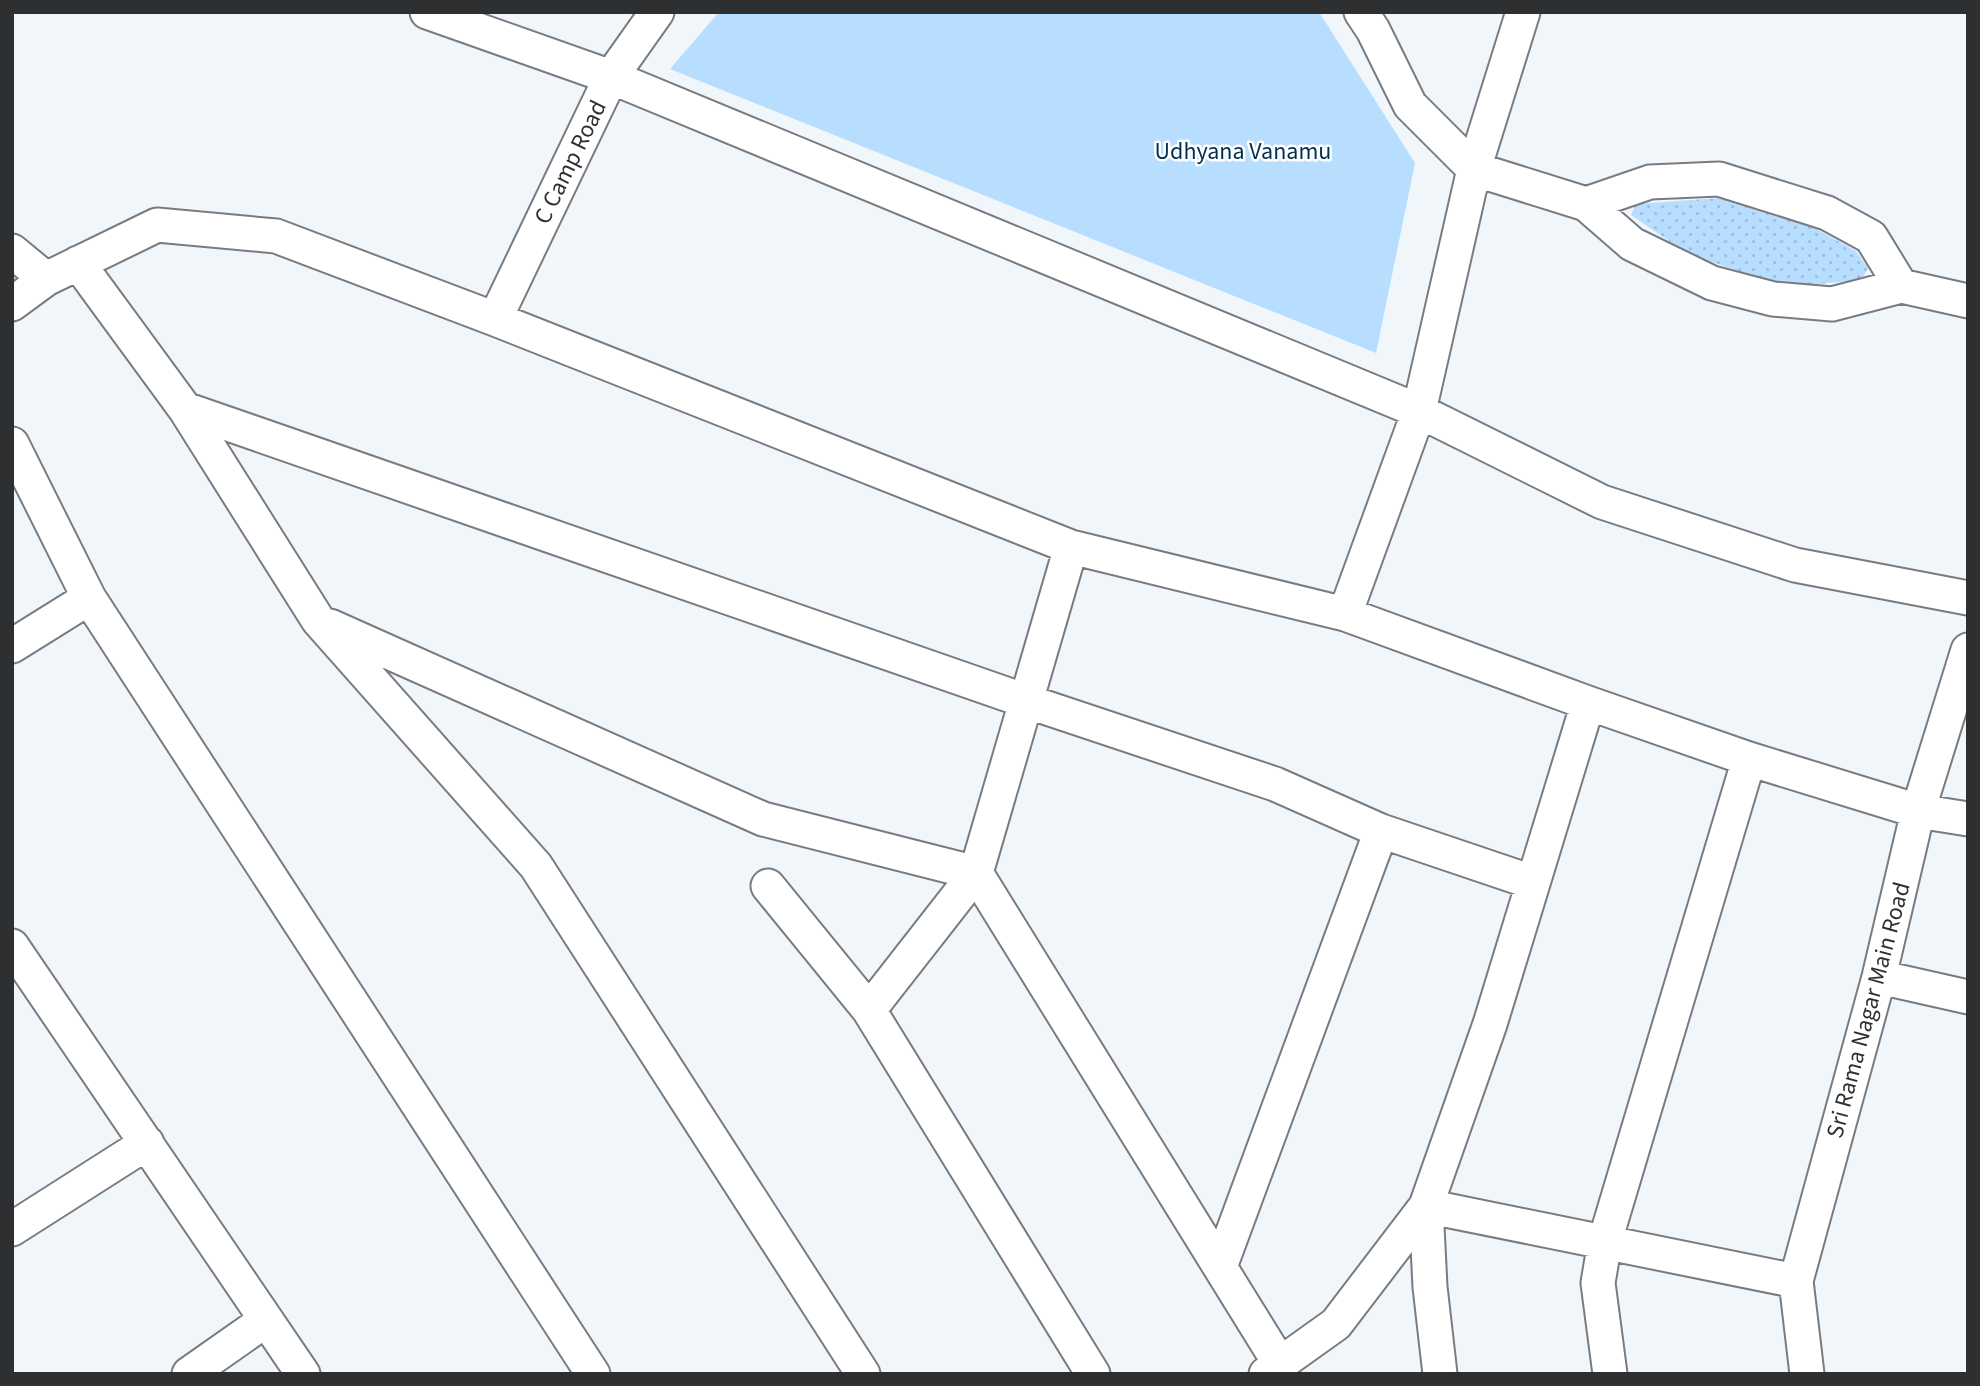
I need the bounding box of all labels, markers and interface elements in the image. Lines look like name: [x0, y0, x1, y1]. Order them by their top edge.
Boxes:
street label: C Camp Road: [525, 94, 616, 230]
park label: Udhyana Vanamu: [1155, 134, 1331, 169]
street label: Sri Rama Nagar Main Road: [1817, 878, 1920, 1142]

